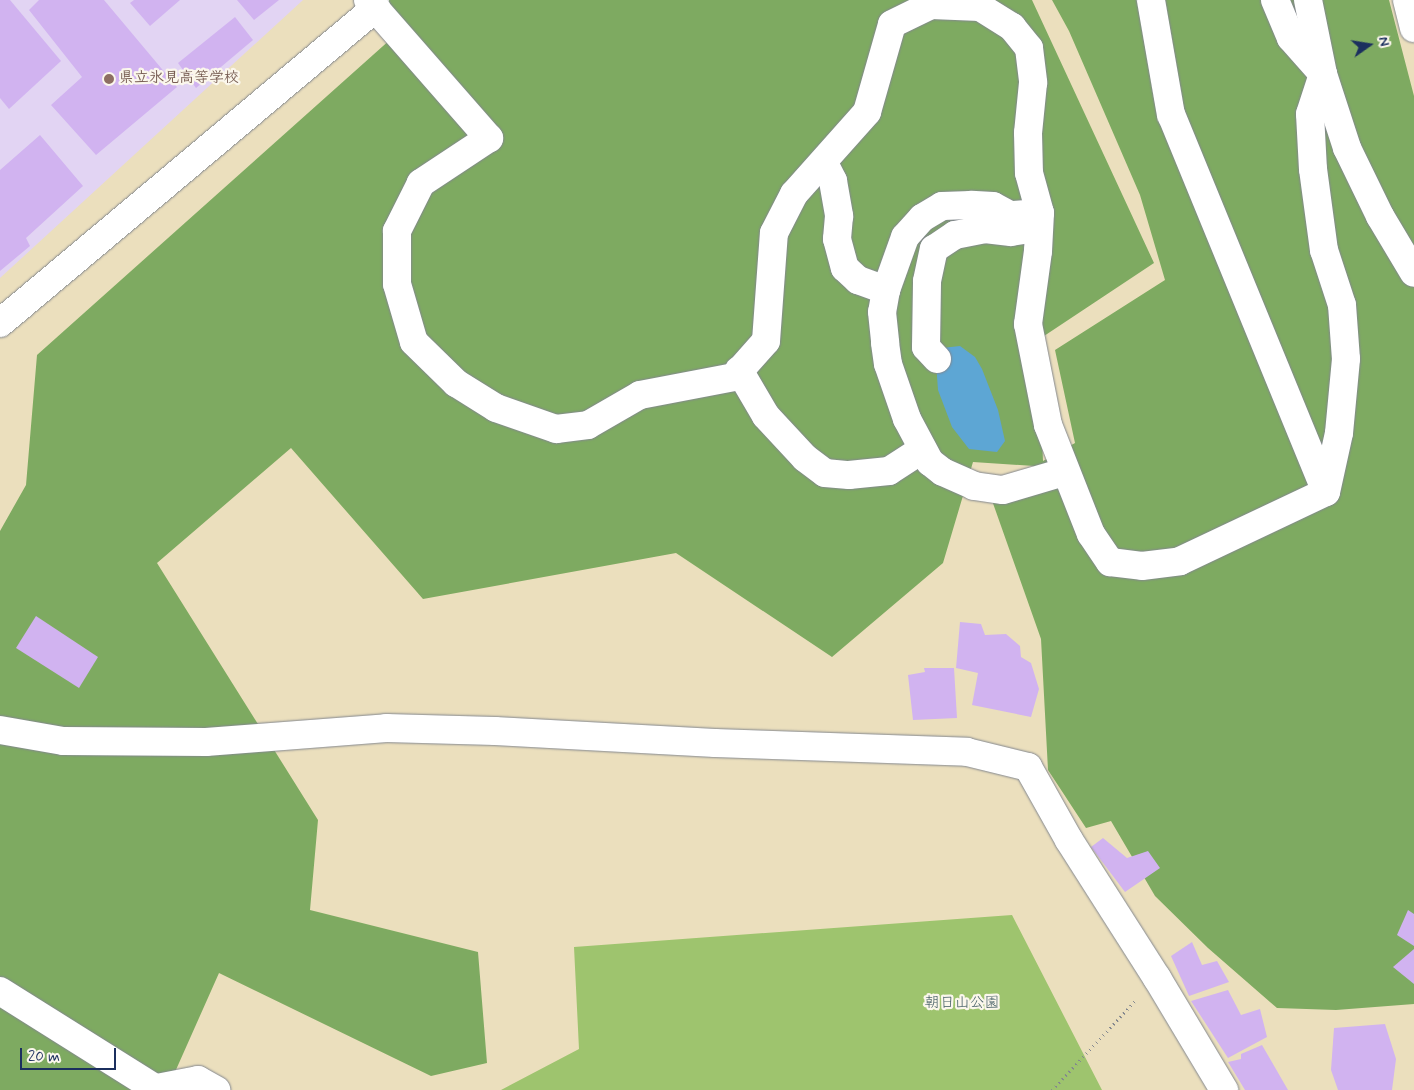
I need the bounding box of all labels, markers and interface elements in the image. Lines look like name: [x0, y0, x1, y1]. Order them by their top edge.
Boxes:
north arrow: [1344, 20, 1394, 70]
text: N: [1374, 35, 1393, 48]
place label: 県立氷見高等学校: [119, 70, 239, 88]
marker: 県立氷見高等学校: [103, 73, 115, 85]
park label: 朝日山公園: [925, 995, 999, 1013]
scale bar: [22, 1038, 119, 1070]
text: 20 m: [28, 1047, 60, 1067]

